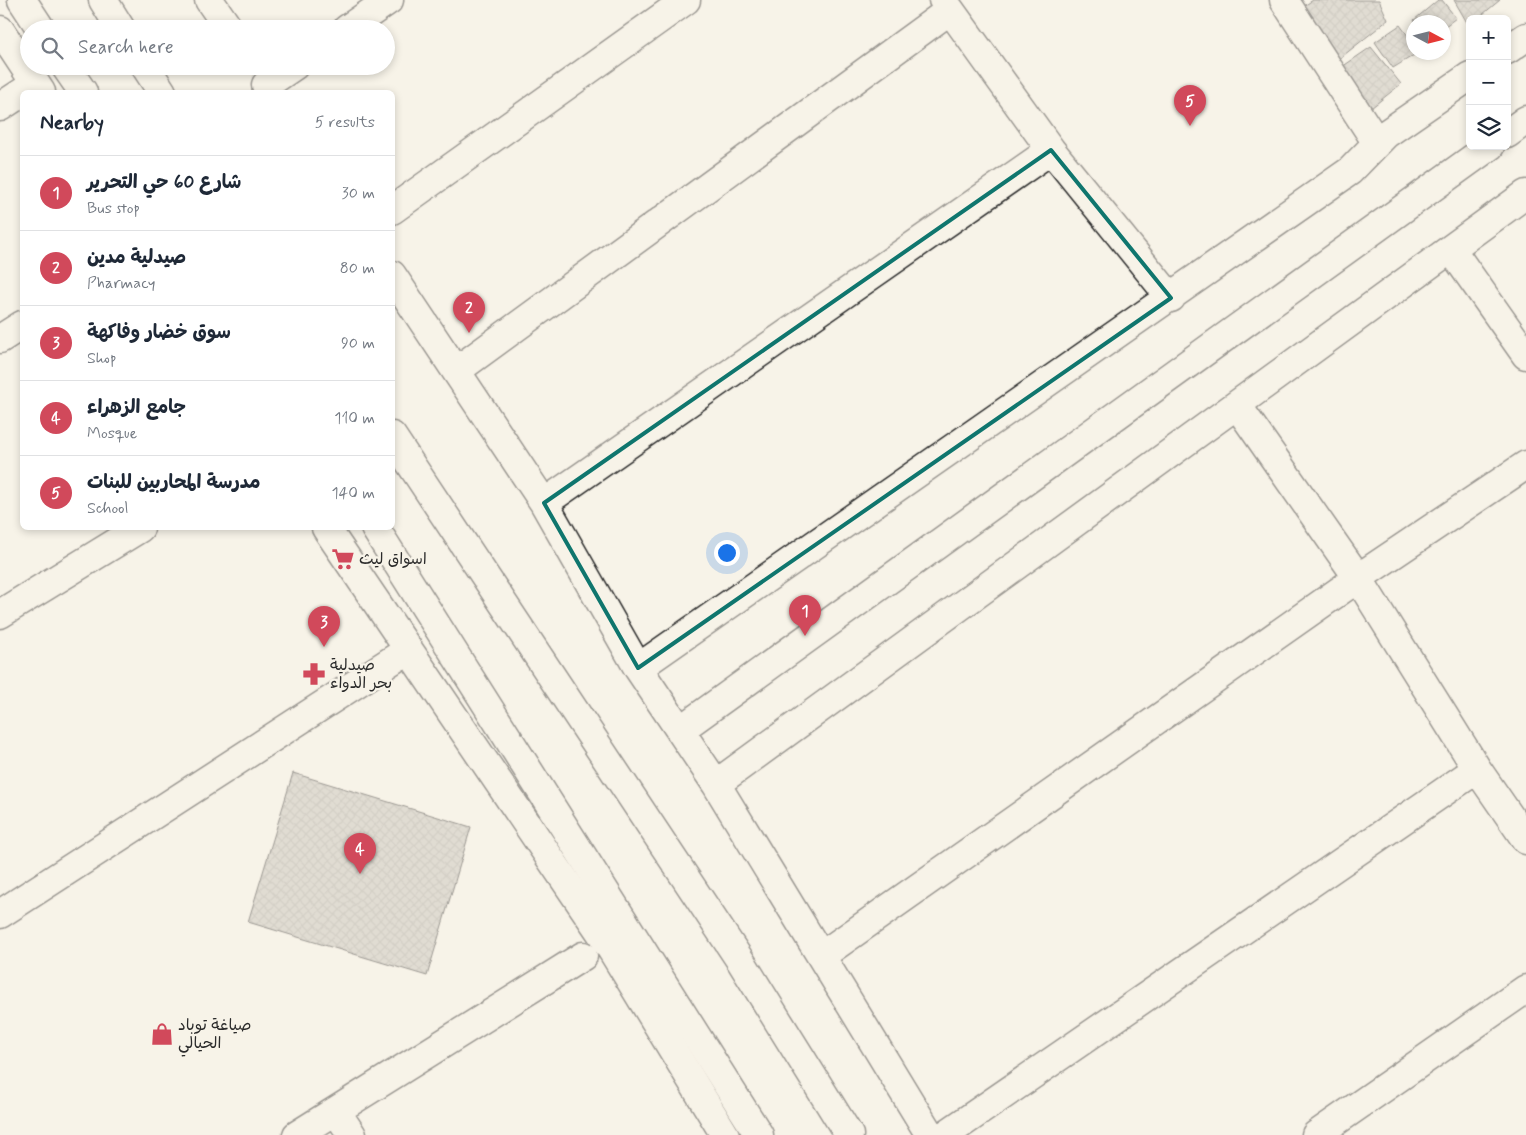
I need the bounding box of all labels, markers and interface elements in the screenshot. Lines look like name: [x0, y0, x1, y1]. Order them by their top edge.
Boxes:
north arrow: [1406, 15, 1451, 60]
map controls: [1466, 15, 1511, 150]
button: +: [1466, 15, 1511, 60]
search box: [20, 20, 395, 75]
icon: search: [38, 34, 66, 62]
text: Search here: [78, 35, 174, 60]
button: −: [1466, 60, 1511, 105]
pin: 5: [1174, 85, 1206, 126]
button: layers: [1466, 105, 1511, 150]
text: Nearby: [40, 109, 104, 137]
text: 5 results: [315, 112, 375, 133]
text: شارع 60 حي التحرير: [87, 170, 241, 195]
text: 1: [52, 183, 60, 204]
text: 30 m: [342, 183, 375, 204]
text: Bus stop: [87, 198, 140, 219]
text: صيدلية مدين: [87, 245, 186, 270]
text: 2: [52, 258, 60, 279]
text: 80 m: [340, 258, 375, 279]
text: Pharmacy: [87, 273, 155, 294]
pin: 2: [453, 292, 485, 333]
text: سوق خضار وفاكهة: [87, 320, 231, 345]
text: 3: [52, 333, 60, 354]
text: 90 m: [341, 333, 375, 354]
text: Shop: [87, 348, 116, 369]
text: جامع الزهراء: [87, 395, 186, 420]
text: 4: [51, 408, 61, 429]
text: 110 m: [334, 408, 375, 429]
text: Mosque: [87, 423, 137, 444]
text: مدرسة المحاربين للبنات: [87, 470, 261, 495]
text: 5: [51, 483, 61, 504]
text: 140 m: [331, 483, 375, 504]
text: School: [87, 498, 128, 519]
your location: [714, 540, 740, 566]
supermarket icon: اسواق ليث: [330, 546, 356, 572]
place label: اسواق ليث: [359, 549, 427, 570]
pin: 1: [789, 595, 821, 636]
pin: 3: [308, 606, 340, 647]
place label: صيدلية بحر الدواء: [330, 655, 392, 694]
pharmacy icon: صيدلية بحر الدواء: [301, 661, 327, 687]
pin: 4: [344, 833, 376, 874]
place label: صياغة توباد الحيالي: [178, 1015, 251, 1057]
shop icon: صياغة توباد الحيالي: [149, 1021, 175, 1047]

